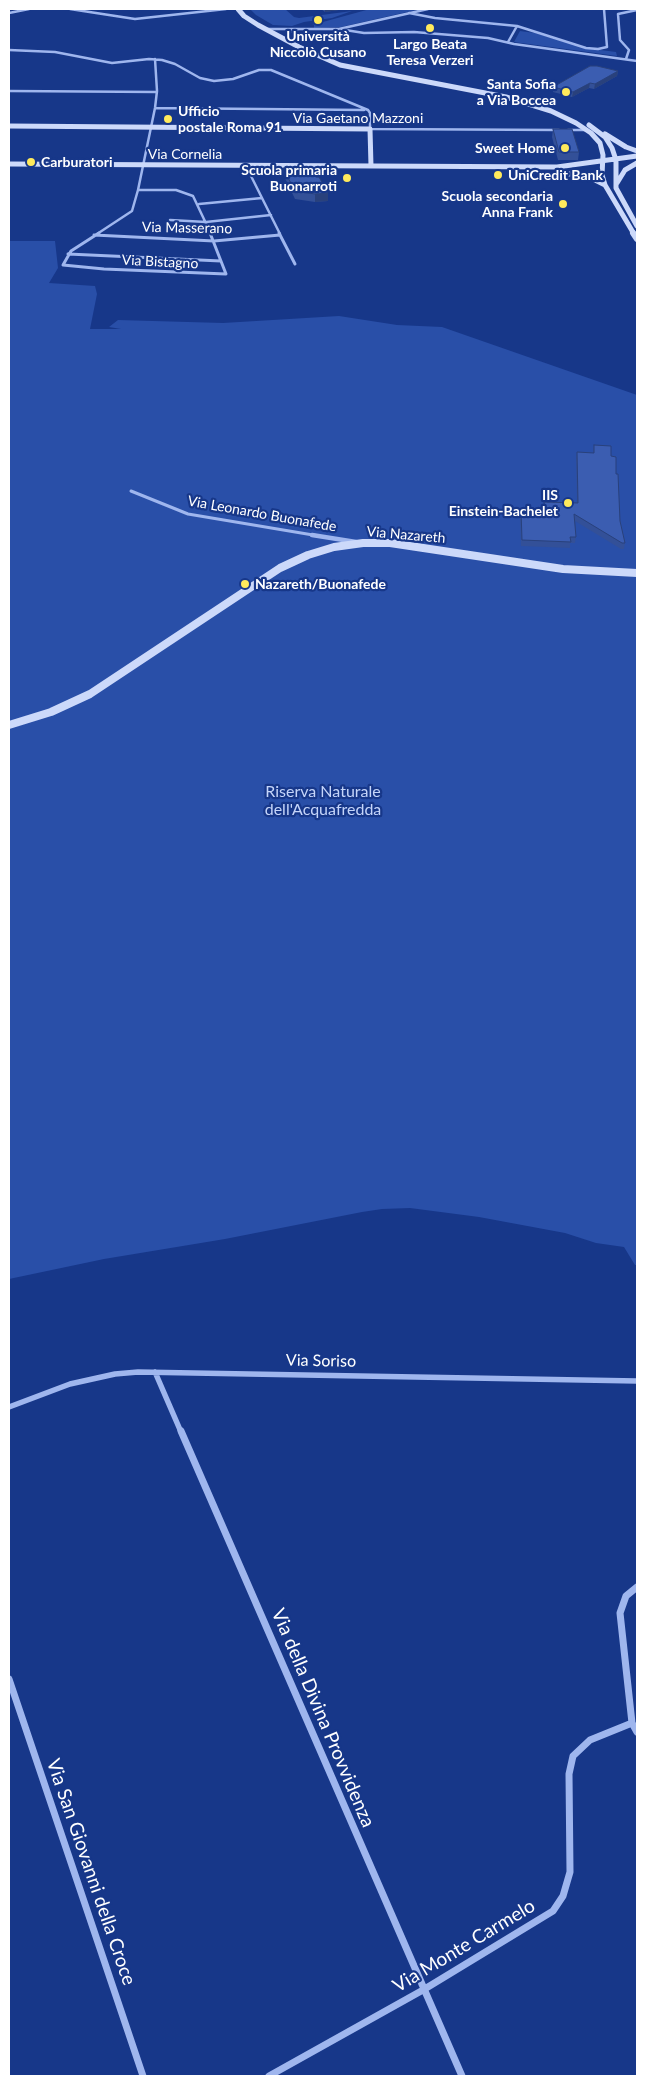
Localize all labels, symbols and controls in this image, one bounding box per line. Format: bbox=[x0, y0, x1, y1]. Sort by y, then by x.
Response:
marker: Università Niccolò Cusano bbox=[312, 14, 324, 26]
marker: Largo Beata Teresa Verzeri bbox=[424, 22, 436, 34]
place label: Università Niccolò Cusano bbox=[270, 28, 366, 60]
place label: Largo Beata Teresa Verzeri bbox=[386, 36, 474, 68]
place label: Santa Sofia a Via Boccea bbox=[477, 76, 556, 108]
marker: Santa Sofia a Via Boccea bbox=[560, 86, 572, 98]
place label: Ufficio postale Roma 91 bbox=[178, 103, 282, 136]
street label: Via Gaetano Mazzoni bbox=[293, 110, 423, 126]
marker: Ufficio postale Roma 91 bbox=[162, 113, 174, 125]
place label: Sweet Home bbox=[475, 140, 555, 156]
marker: Sweet Home bbox=[559, 142, 571, 154]
street label: Via Cornelia bbox=[148, 146, 222, 162]
place label: Carburatori bbox=[41, 154, 113, 170]
marker: Carburatori bbox=[25, 156, 37, 168]
place label: Scuola primaria Buonarroti bbox=[241, 162, 337, 194]
place label: UniCredit Bank bbox=[508, 167, 603, 183]
marker: UniCredit Bank bbox=[492, 169, 504, 181]
marker: Scuola primaria Buonarroti bbox=[341, 172, 353, 184]
place label: Scuola secondaria Anna Frank bbox=[442, 188, 553, 220]
marker: Scuola secondaria Anna Frank bbox=[557, 198, 569, 210]
street label: Via Masserano bbox=[142, 219, 232, 237]
street label: Via Bistagno bbox=[121, 252, 199, 272]
place label: IIS Einstein-Bachelet bbox=[449, 487, 558, 520]
street label: Via Leonardo Buonafede bbox=[186, 493, 338, 535]
marker: IIS Einstein-Bachelet bbox=[562, 497, 574, 509]
street label: Via Nazareth bbox=[366, 523, 446, 547]
place label: Nazareth/Buonafede bbox=[255, 576, 386, 592]
marker: Nazareth/Buonafede bbox=[239, 578, 251, 590]
park label: Riserva Naturale dell'Acquafredda bbox=[265, 782, 381, 820]
street label: Via Soriso bbox=[286, 1351, 356, 1371]
street label: Via della Divina Provvidenza bbox=[266, 1605, 380, 1831]
street label: Via San Giovanni della Croce bbox=[41, 1756, 141, 1988]
street label: Via Monte Carmelo bbox=[389, 1895, 539, 1997]

